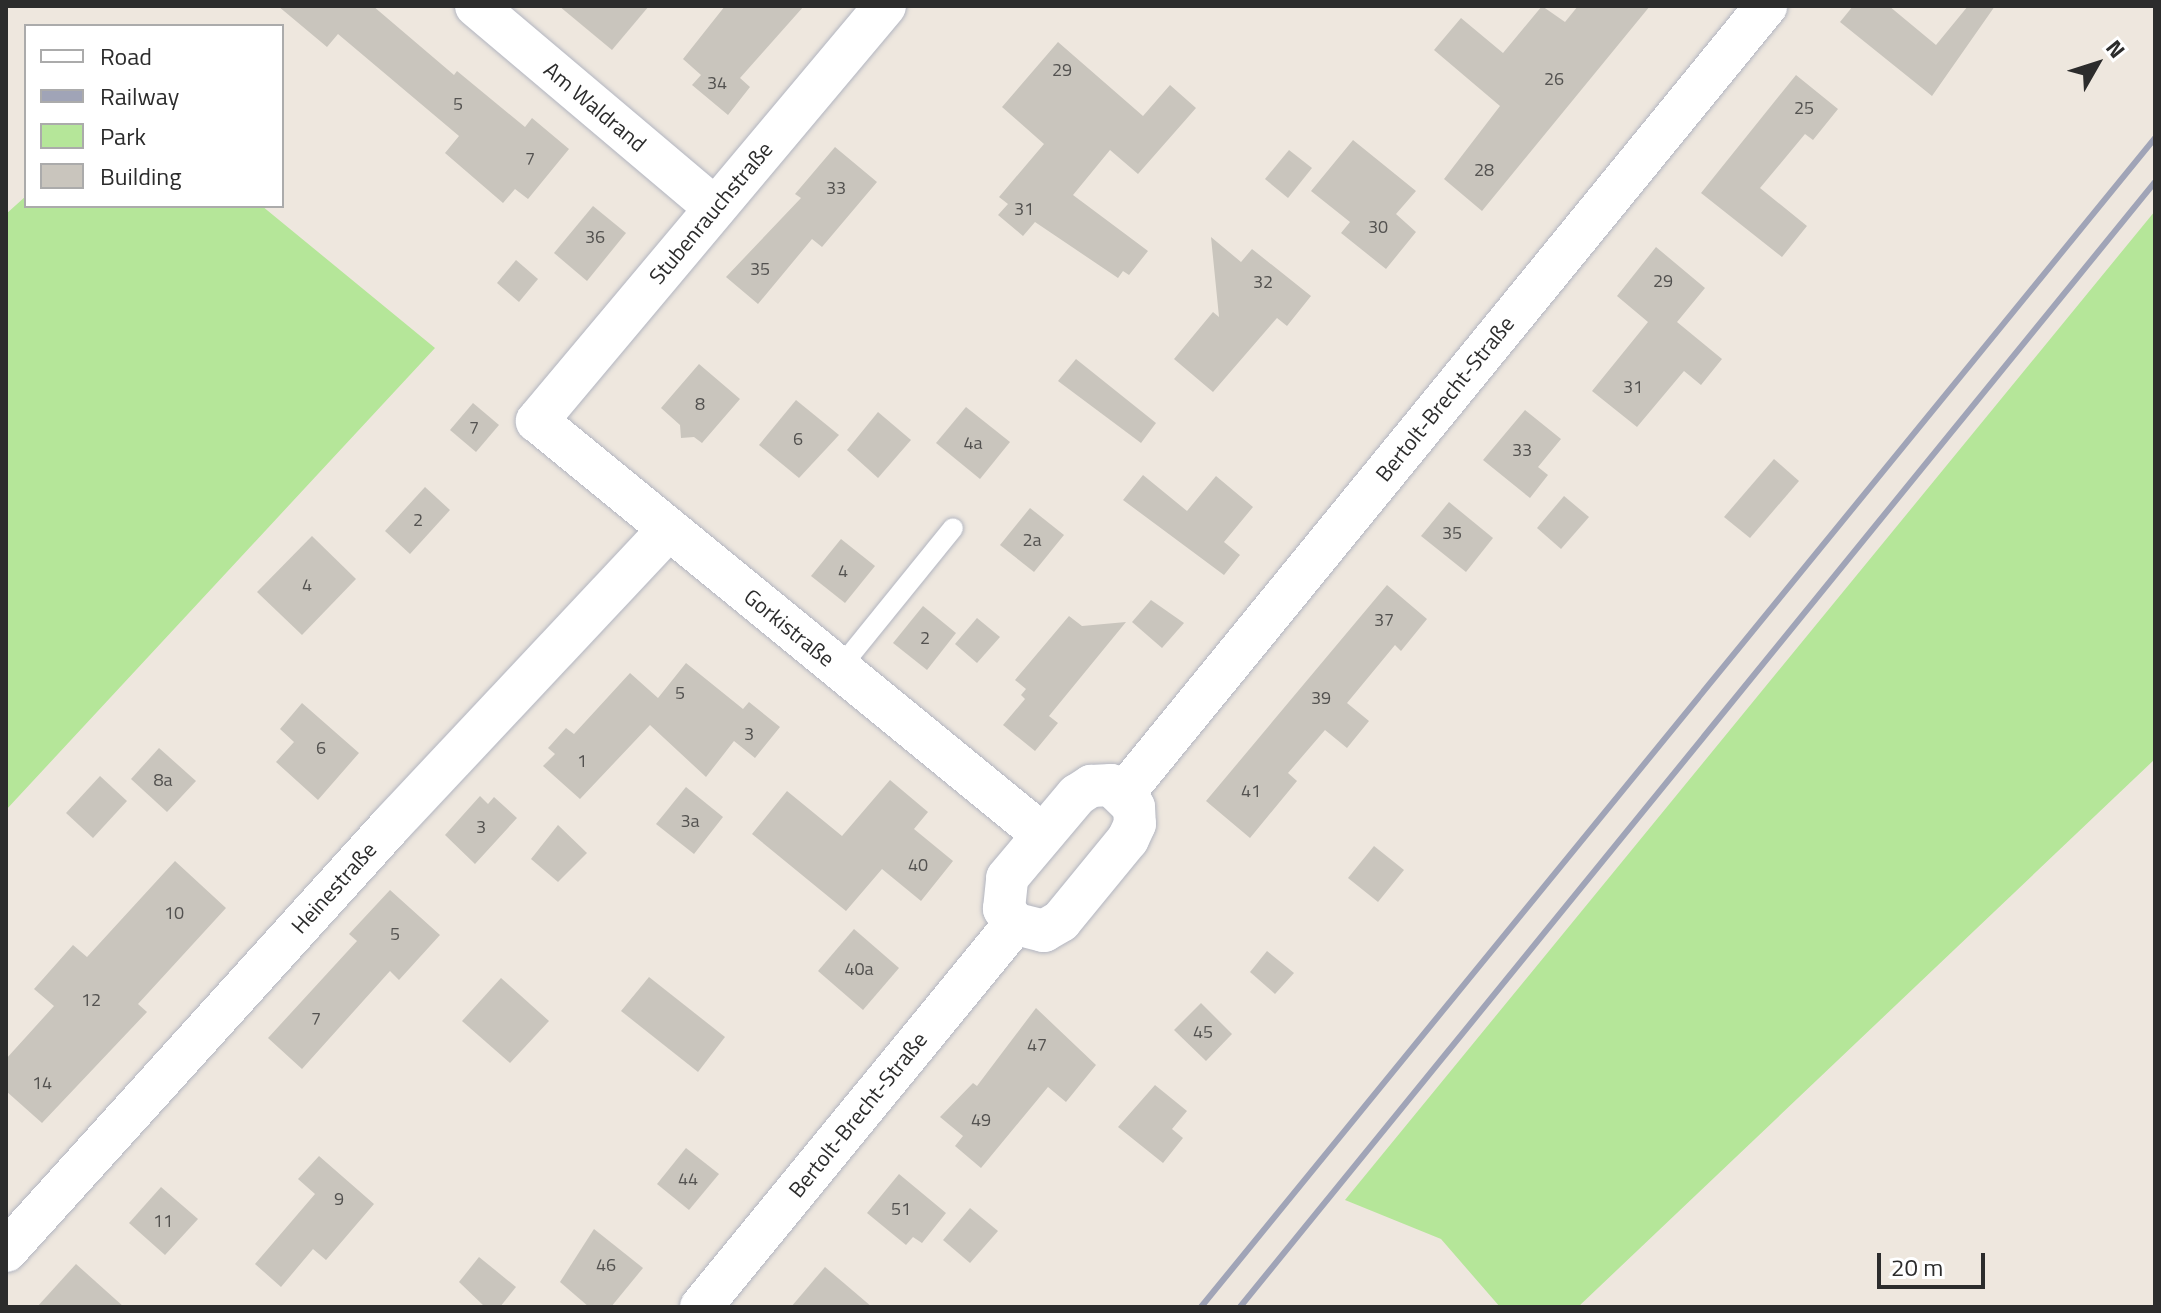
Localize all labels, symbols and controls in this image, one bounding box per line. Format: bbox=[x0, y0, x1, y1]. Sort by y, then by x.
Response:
legend bbox=[24, 24, 284, 208]
north arrow bbox=[2057, 24, 2137, 104]
text: N bbox=[2098, 32, 2134, 66]
text: Road bbox=[100, 38, 152, 74]
street label: Am Waldrand bbox=[539, 57, 651, 157]
house number: 29 bbox=[1052, 59, 1072, 81]
house number: 26 bbox=[1544, 68, 1564, 90]
house number: 34 bbox=[707, 72, 727, 94]
text: Railway bbox=[100, 78, 179, 114]
house number: 5 bbox=[453, 93, 463, 115]
house number: 25 bbox=[1794, 97, 1814, 119]
text: Park bbox=[100, 118, 146, 154]
street label: Stubenrauchstraße bbox=[644, 136, 778, 290]
house number: 7 bbox=[525, 148, 535, 170]
text: Building bbox=[100, 158, 182, 194]
house number: 28 bbox=[1474, 159, 1494, 181]
house number: 33 bbox=[826, 177, 846, 199]
house number: 31 bbox=[1014, 198, 1034, 220]
house number: 30 bbox=[1368, 216, 1388, 238]
house number: 36 bbox=[585, 226, 605, 248]
house number: 35 bbox=[750, 258, 770, 280]
house number: 29 bbox=[1653, 270, 1673, 292]
house number: 32 bbox=[1253, 271, 1273, 293]
street label: Bertolt-Brecht-Straße bbox=[1370, 311, 1520, 487]
house number: 31 bbox=[1623, 376, 1643, 398]
house number: 8 bbox=[695, 393, 705, 415]
house number: 7 bbox=[469, 417, 479, 439]
house number: 6 bbox=[793, 428, 803, 450]
house number: 4a bbox=[963, 432, 983, 454]
house number: 33 bbox=[1512, 439, 1532, 461]
house number: 2 bbox=[413, 509, 423, 531]
house number: 35 bbox=[1442, 522, 1462, 544]
house number: 2a bbox=[1022, 529, 1042, 551]
house number: 4 bbox=[838, 560, 848, 582]
house number: 4 bbox=[302, 574, 312, 596]
street label: Gorkistraße bbox=[739, 584, 839, 672]
house number: 37 bbox=[1374, 609, 1394, 631]
house number: 2 bbox=[920, 627, 930, 649]
house number: 5 bbox=[675, 682, 685, 704]
house number: 39 bbox=[1311, 687, 1331, 709]
house number: 3 bbox=[744, 723, 754, 745]
house number: 6 bbox=[316, 737, 326, 759]
house number: 1 bbox=[577, 750, 587, 772]
house number: 8a bbox=[153, 769, 173, 791]
house number: 41 bbox=[1241, 780, 1261, 802]
house number: 3a bbox=[680, 810, 700, 832]
house number: 3 bbox=[476, 816, 486, 838]
street label: Heinestraße bbox=[286, 837, 382, 939]
house number: 40 bbox=[908, 854, 928, 876]
house number: 10 bbox=[164, 902, 184, 924]
house number: 5 bbox=[390, 923, 400, 945]
house number: 40a bbox=[844, 958, 874, 980]
house number: 12 bbox=[81, 989, 101, 1011]
house number: 7 bbox=[311, 1008, 321, 1030]
house number: 45 bbox=[1193, 1021, 1213, 1043]
street label: Bertolt-Brecht-Straße bbox=[783, 1027, 933, 1203]
house number: 47 bbox=[1027, 1034, 1047, 1056]
house number: 14 bbox=[32, 1072, 52, 1094]
house number: 49 bbox=[971, 1109, 991, 1131]
house number: 44 bbox=[678, 1168, 698, 1190]
house number: 9 bbox=[334, 1188, 344, 1210]
house number: 51 bbox=[891, 1198, 911, 1220]
house number: 11 bbox=[153, 1210, 173, 1232]
scale bar bbox=[1881, 1237, 1989, 1287]
text: 20 m bbox=[1891, 1249, 1943, 1285]
house number: 46 bbox=[596, 1254, 616, 1276]

